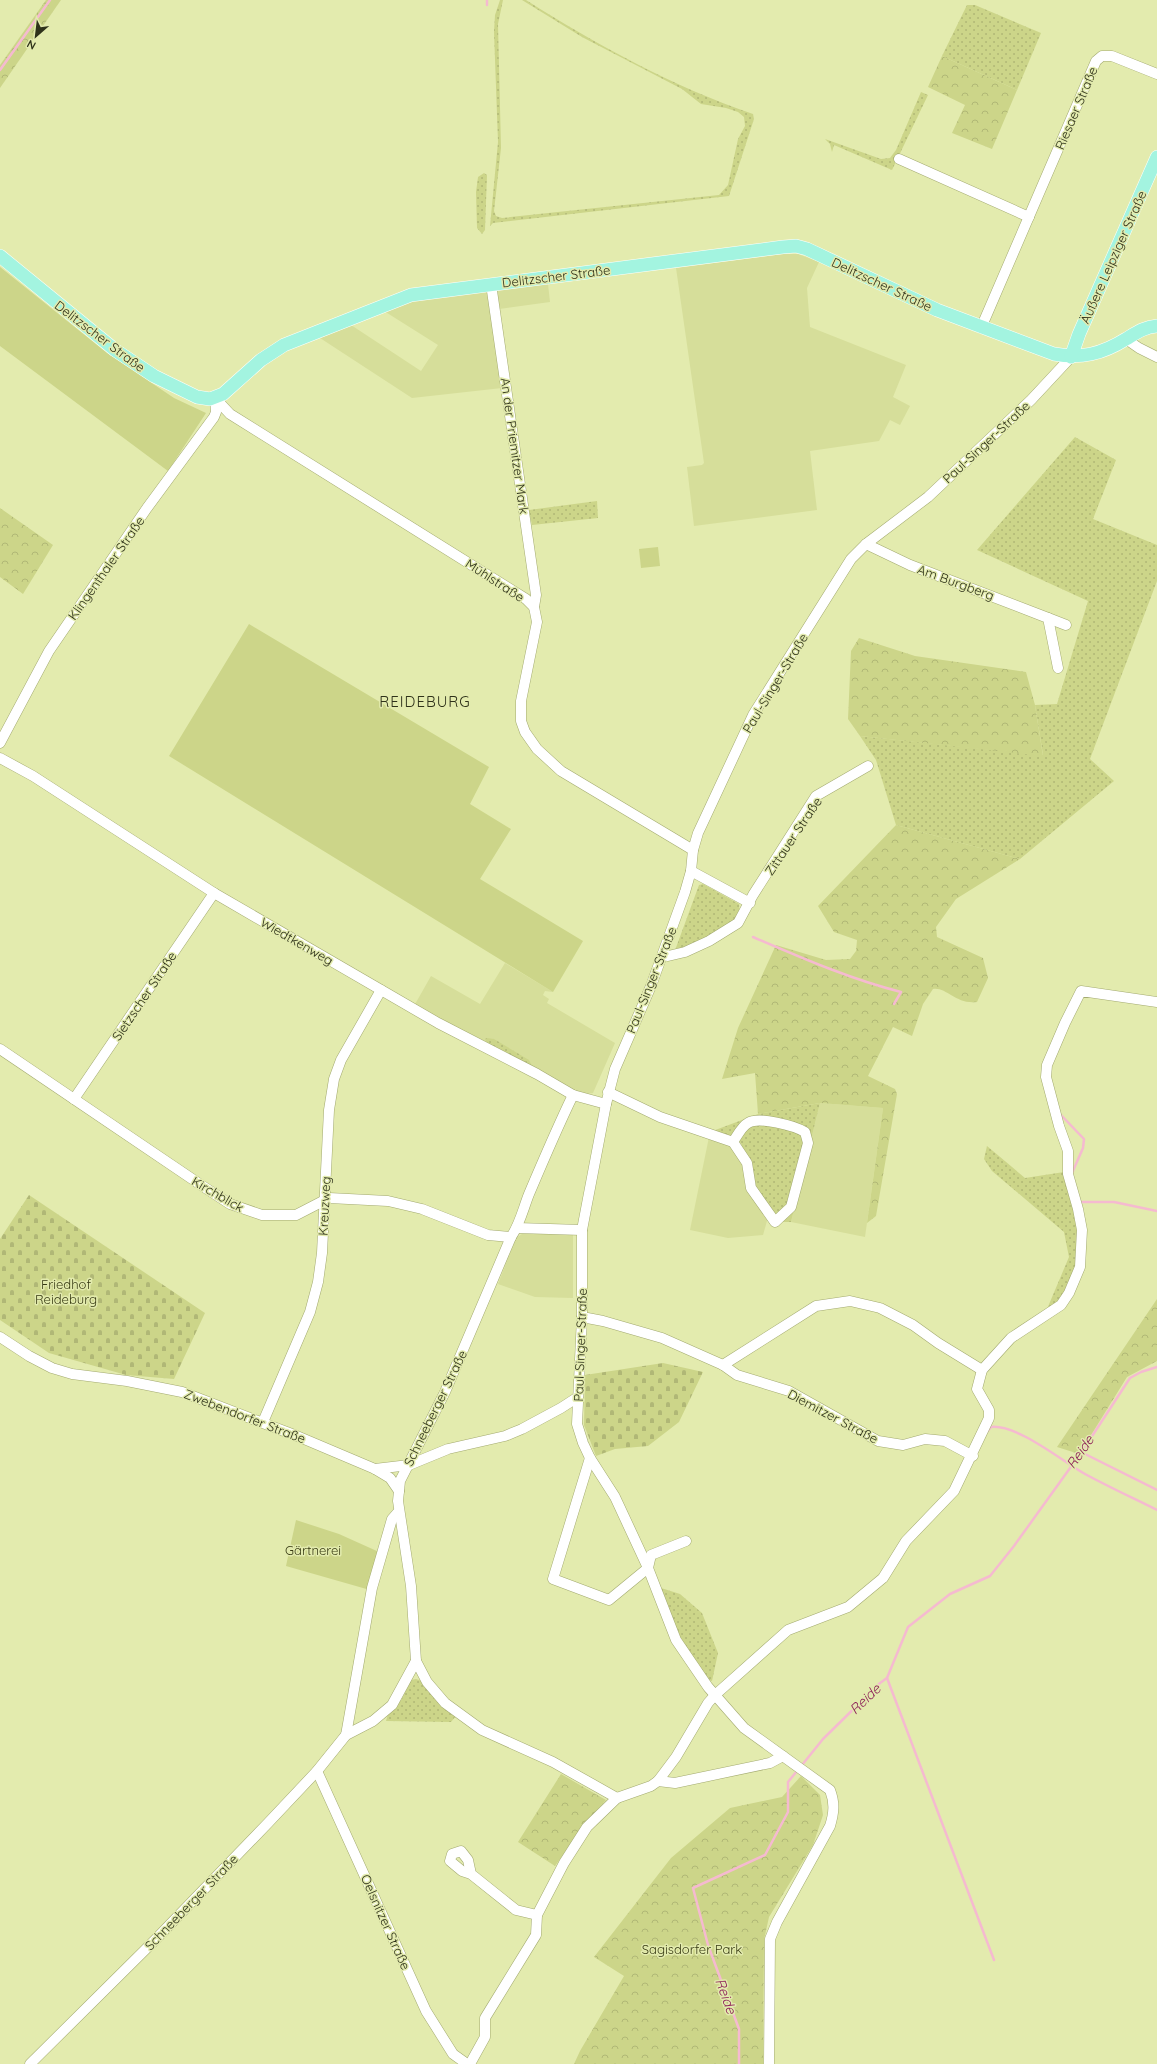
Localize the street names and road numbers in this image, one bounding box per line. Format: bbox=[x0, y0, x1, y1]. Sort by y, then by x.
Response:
street label: Riesaer Straße bbox=[1051, 64, 1101, 152]
street label: Äußere Leipziger Straße bbox=[1076, 188, 1150, 326]
street label: Delitzscher Straße bbox=[829, 254, 935, 314]
street label: Delitzscher Straße bbox=[501, 261, 611, 291]
street label: Delitzscher Straße bbox=[52, 297, 148, 375]
street label: An der Priemitzer Mark bbox=[497, 377, 533, 515]
street label: Paul-Singer-Straße bbox=[939, 397, 1033, 487]
street label: Klingenthaler Straße bbox=[64, 513, 148, 623]
street label: Mühlstraße bbox=[463, 555, 527, 605]
street label: Am Burgberg bbox=[915, 561, 997, 603]
street label: Paul-Singer-Straße bbox=[739, 630, 811, 736]
street label: Zittauer Straße bbox=[761, 794, 825, 878]
street label: Wiedtkenweg bbox=[258, 914, 336, 968]
street label: Paul-Singer-Straße bbox=[622, 924, 680, 1036]
street label: Sietzscher Straße bbox=[108, 948, 180, 1044]
street label: Kirchblick bbox=[189, 1173, 247, 1215]
street label: Kreuzweg bbox=[314, 1176, 334, 1236]
street label: Paul-Singer-Straße bbox=[570, 1288, 590, 1402]
street label: Schneeberger Straße bbox=[400, 1347, 470, 1469]
street label: Zwebendorfer Straße bbox=[182, 1385, 308, 1447]
street label: Diemitzer Straße bbox=[785, 1385, 881, 1447]
street label: Schneeberger Straße bbox=[141, 1851, 241, 1953]
street label: Oelsnitzer Straße bbox=[358, 1872, 414, 1972]

